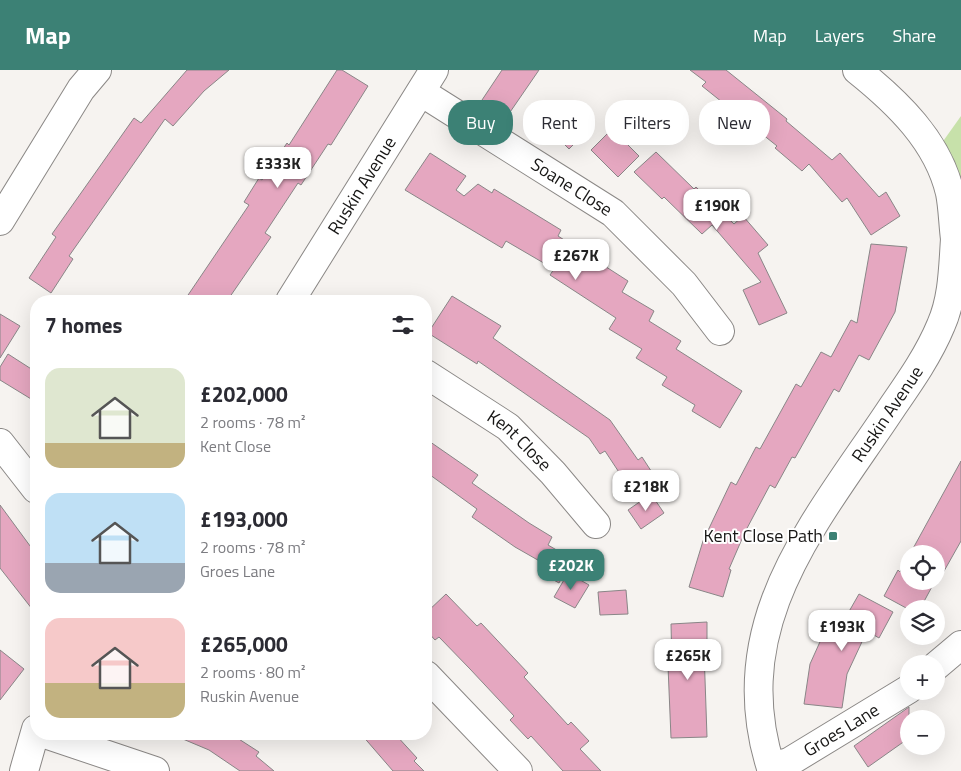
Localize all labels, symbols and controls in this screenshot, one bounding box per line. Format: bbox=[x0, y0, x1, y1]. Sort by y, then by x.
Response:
text: Map bbox=[25, 17, 71, 53]
text: Map bbox=[753, 22, 787, 49]
text: Layers bbox=[815, 22, 864, 49]
text: Share bbox=[892, 22, 936, 49]
chip: Buy bbox=[448, 100, 513, 145]
chip: Rent bbox=[523, 100, 595, 145]
chip: Filters bbox=[605, 100, 689, 145]
chip: New bbox=[699, 100, 770, 145]
street label: Ruskin Avenue bbox=[321, 131, 402, 240]
pin: £333K bbox=[243, 146, 313, 189]
text: £333K bbox=[255, 151, 301, 175]
street label: Soane Close bbox=[526, 151, 618, 222]
pin: £190K bbox=[682, 189, 752, 231]
text: £190K bbox=[694, 193, 740, 217]
pin: £267K bbox=[541, 238, 611, 281]
text: £267K bbox=[553, 243, 599, 267]
text: 7 homes bbox=[45, 309, 122, 341]
icon: filters bbox=[389, 311, 417, 339]
street label: Ruskin Avenue bbox=[844, 360, 930, 468]
text: £202,000 bbox=[200, 378, 288, 410]
icon: home bbox=[85, 388, 145, 448]
street label: Kent Close bbox=[482, 403, 558, 477]
text: 2 rooms · 78 m² bbox=[200, 410, 305, 434]
text: Kent Close bbox=[200, 434, 271, 458]
pin: £218K bbox=[611, 470, 681, 512]
text: £218K bbox=[623, 474, 669, 498]
text: £193,000 bbox=[200, 503, 288, 535]
icon: home bbox=[85, 513, 145, 573]
place label: Kent Close Path bbox=[704, 522, 823, 549]
marker: Kent Close Path bbox=[827, 530, 839, 542]
text: 2 rooms · 78 m² bbox=[200, 535, 305, 559]
map controls bbox=[900, 545, 945, 755]
button: locate bbox=[900, 545, 945, 590]
pin: £202K bbox=[536, 548, 606, 591]
text: £202K bbox=[548, 553, 594, 577]
text: Groes Lane bbox=[200, 559, 275, 583]
button: layers bbox=[900, 600, 945, 645]
pin: £193K bbox=[807, 610, 877, 652]
text: £193K bbox=[819, 614, 865, 638]
text: £265,000 bbox=[200, 628, 288, 660]
icon: home bbox=[85, 638, 145, 698]
pin: £265K bbox=[653, 638, 723, 681]
text: £265K bbox=[665, 643, 711, 667]
button: + bbox=[900, 655, 945, 700]
text: 2 rooms · 80 m² bbox=[200, 660, 305, 684]
text: Ruskin Avenue bbox=[200, 684, 299, 708]
street label: Groes Lane bbox=[798, 696, 884, 763]
button: − bbox=[900, 710, 945, 755]

